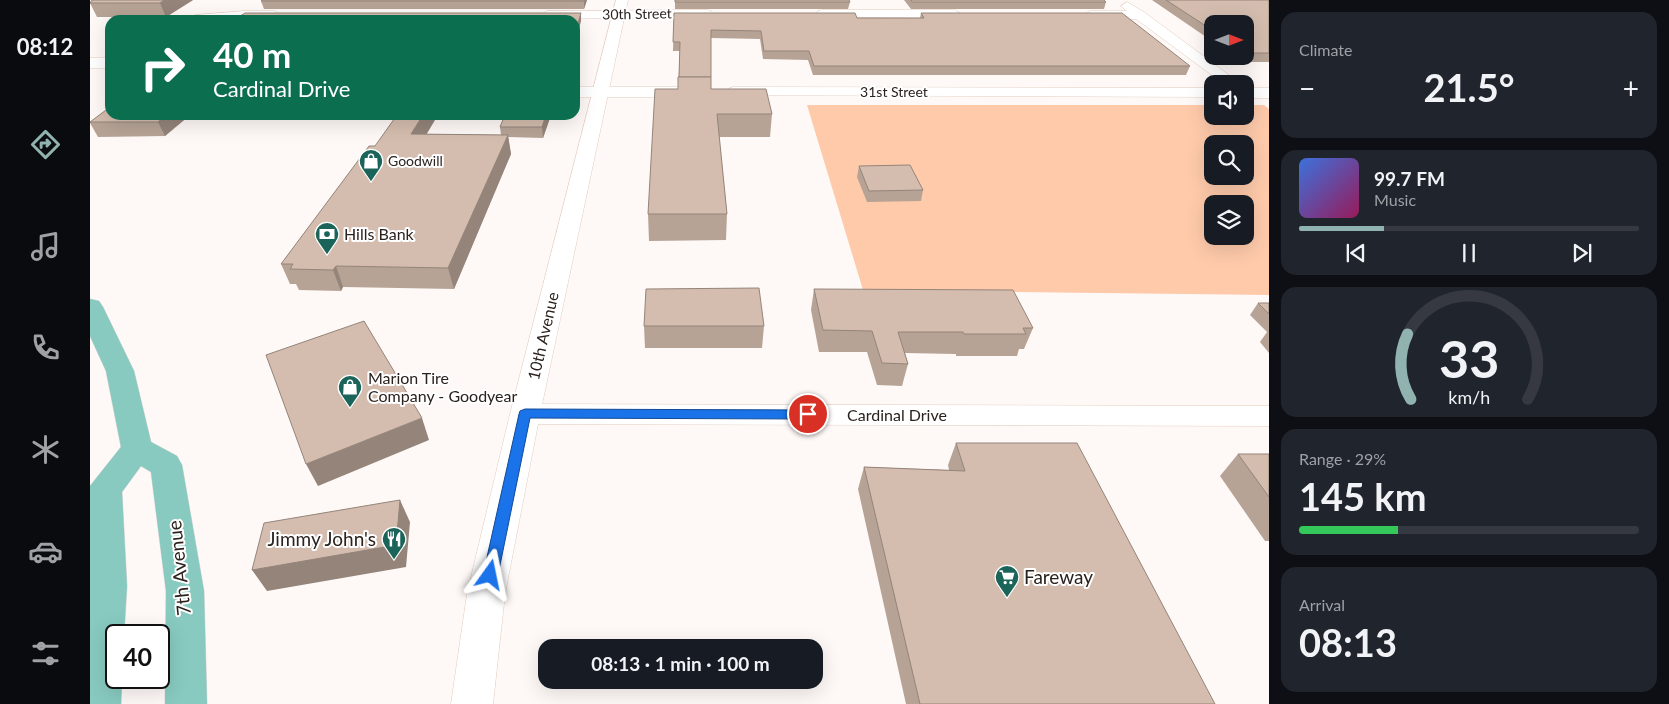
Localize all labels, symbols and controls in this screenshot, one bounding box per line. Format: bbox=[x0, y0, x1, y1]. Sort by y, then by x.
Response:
street label: 30th Street bbox=[602, 4, 672, 23]
north arrow bbox=[1204, 15, 1254, 65]
map controls bbox=[1204, 15, 1254, 245]
text: 08:12 bbox=[17, 33, 73, 60]
text: 40 m bbox=[213, 33, 291, 75]
icon: right bbox=[130, 35, 195, 100]
text: Climate bbox=[1299, 40, 1352, 59]
text: 21.5° bbox=[1424, 64, 1514, 110]
text: − bbox=[1299, 71, 1315, 105]
text: + bbox=[1623, 71, 1639, 105]
text: Cardinal Drive bbox=[213, 75, 350, 102]
button: sound bbox=[1204, 75, 1254, 125]
street label: 31st Street bbox=[860, 83, 928, 100]
icon: directions bbox=[28, 127, 63, 162]
button: search bbox=[1204, 135, 1254, 185]
shop icon: Goodwill bbox=[358, 148, 384, 182]
place label: Goodwill bbox=[388, 152, 443, 169]
text: 99.7 FM bbox=[1374, 167, 1445, 190]
text: Music bbox=[1374, 190, 1416, 209]
button: layers bbox=[1204, 195, 1254, 245]
bank icon: Hills Bank bbox=[314, 221, 340, 255]
place label: Hills Bank bbox=[344, 224, 415, 243]
icon: music bbox=[28, 229, 63, 264]
icon: previous bbox=[1342, 239, 1370, 267]
icon: pause bbox=[1455, 239, 1483, 267]
icon: next bbox=[1568, 239, 1596, 267]
street label: 10th Avenue bbox=[523, 290, 562, 382]
text: 33 bbox=[1439, 327, 1499, 389]
icon: phone bbox=[28, 330, 63, 365]
place label: Marion Tire Company - Goodyear bbox=[368, 368, 518, 405]
shop icon: Marion Tire Company - Goodyear bbox=[337, 374, 363, 408]
text: km/h bbox=[1448, 386, 1490, 408]
pin bbox=[787, 393, 829, 435]
icon: arrive bbox=[794, 400, 822, 428]
street label: Cardinal Drive bbox=[847, 405, 947, 424]
icon: climate bbox=[28, 432, 63, 467]
text: Range · 29% bbox=[1299, 449, 1386, 468]
text: 145 km bbox=[1299, 473, 1427, 519]
street label: 7th Avenue bbox=[162, 519, 195, 617]
restaurant icon: Jimmy John's bbox=[381, 526, 407, 560]
place label: Jimmy John's bbox=[268, 527, 376, 550]
icon: car bbox=[28, 534, 63, 569]
position arrow bbox=[463, 548, 515, 600]
supermarket icon: Fareway bbox=[994, 564, 1020, 598]
place label: Fareway bbox=[1024, 565, 1093, 588]
text: Arrival bbox=[1299, 595, 1345, 614]
text: 08:13 bbox=[1299, 619, 1397, 665]
speed limit sign: 40 bbox=[105, 624, 170, 689]
icon: filters bbox=[28, 636, 63, 671]
text: 08:13 · 1 min · 100 m bbox=[591, 652, 770, 675]

